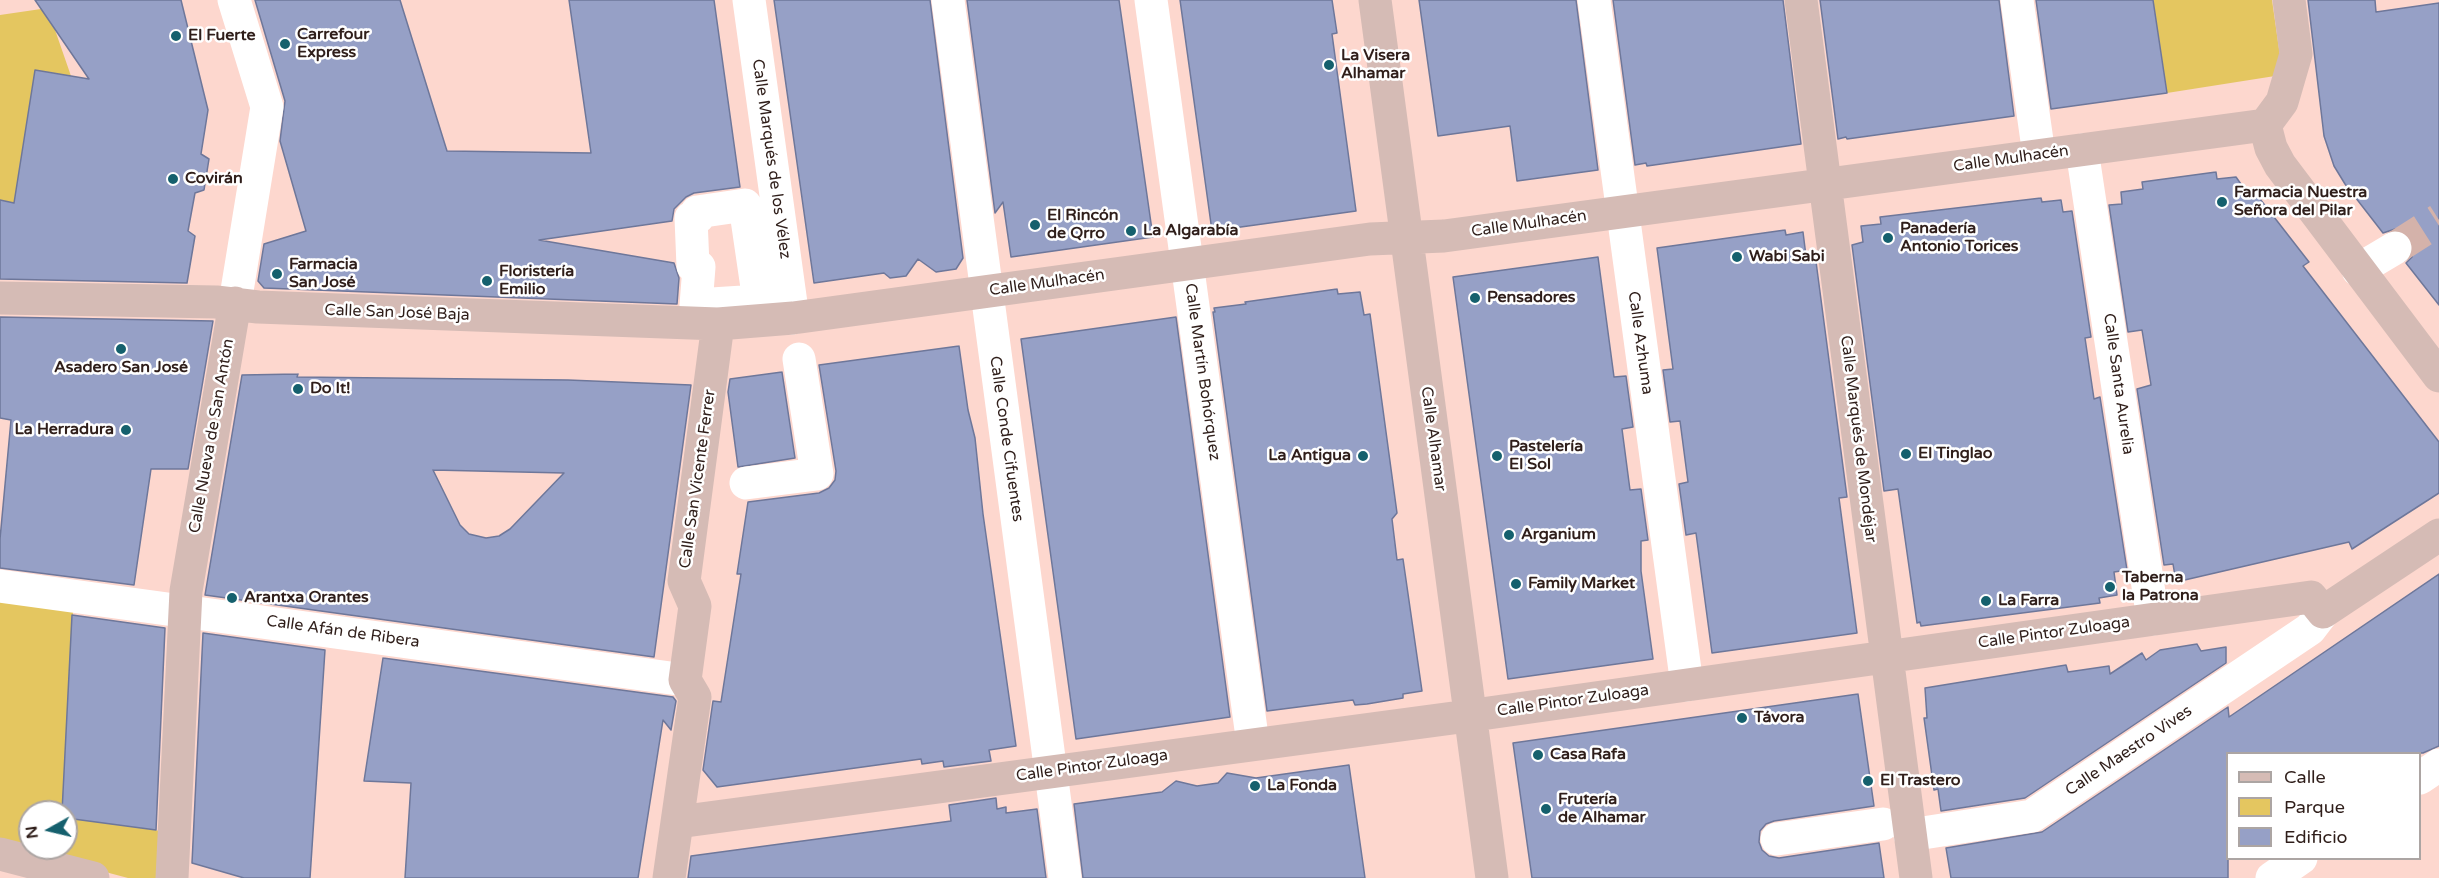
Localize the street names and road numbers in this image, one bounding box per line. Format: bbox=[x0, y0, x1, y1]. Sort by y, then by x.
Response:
street label: Calle Marqués de los Vélez bbox=[747, 58, 795, 260]
street label: Calle Mulhacén bbox=[1952, 141, 2070, 177]
street label: Calle Mulhacén bbox=[1470, 206, 1588, 242]
street label: Calle Mulhacén bbox=[988, 265, 1106, 301]
street label: Calle Martín Bohórquez bbox=[1180, 282, 1224, 462]
street label: Calle Azhuma bbox=[1623, 290, 1657, 396]
street label: Calle San José Baja bbox=[324, 301, 470, 325]
street label: Calle Santa Aurelia bbox=[2099, 312, 2137, 456]
street label: Calle Marqués de Mondéjar bbox=[1836, 334, 1880, 544]
street label: Calle Nueva de San Antón bbox=[185, 337, 239, 535]
street label: Calle Conde Cifuentes bbox=[985, 355, 1027, 523]
street label: Calle Alhamar bbox=[1416, 385, 1450, 493]
street label: Calle San Vicente Ferrer bbox=[676, 388, 720, 570]
street label: Calle Afán de Ribera bbox=[265, 612, 421, 652]
street label: Calle Pintor Zuloaga bbox=[1977, 613, 2131, 653]
street label: Calle Pintor Zuloaga bbox=[1496, 681, 1650, 721]
street label: Calle Maestro Vives bbox=[2062, 702, 2196, 800]
street label: Calle Pintor Zuloaga bbox=[1015, 746, 1169, 786]

